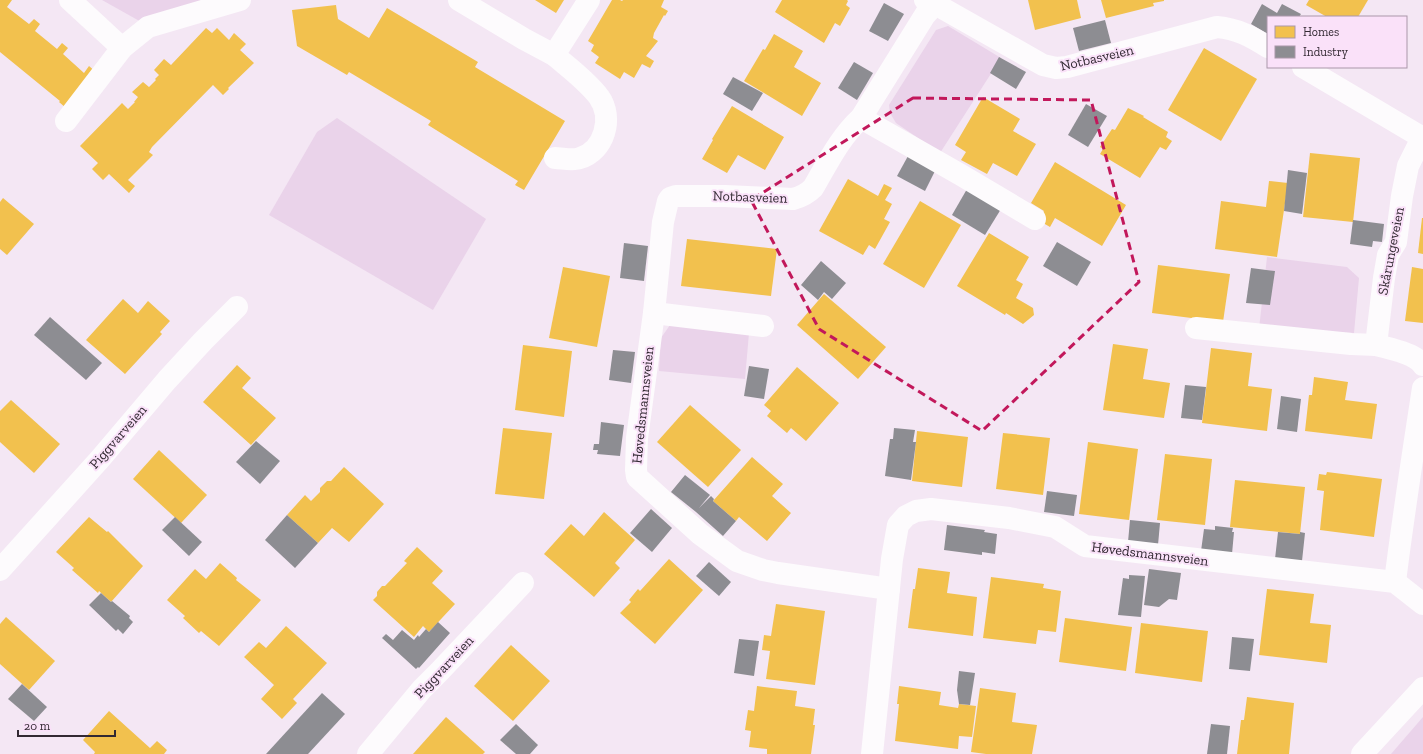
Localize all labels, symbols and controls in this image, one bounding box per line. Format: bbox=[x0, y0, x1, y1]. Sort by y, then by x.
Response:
legend bbox=[1267, 16, 1407, 68]
text: Homes bbox=[1303, 25, 1339, 39]
street label: Notbasveien bbox=[1059, 41, 1135, 75]
text: Industry bbox=[1303, 45, 1349, 59]
street label: Notbasveien bbox=[712, 187, 788, 207]
street label: Skårungeveien bbox=[1374, 206, 1408, 296]
street label: Høvedsmannsveien bbox=[628, 346, 658, 464]
street label: Piggvarveien bbox=[86, 402, 150, 472]
street label: Høvedsmannsveien bbox=[1091, 538, 1209, 570]
street label: Piggvarveien bbox=[411, 632, 477, 702]
scale bar bbox=[18, 712, 115, 738]
text: 20 m bbox=[24, 719, 51, 733]

